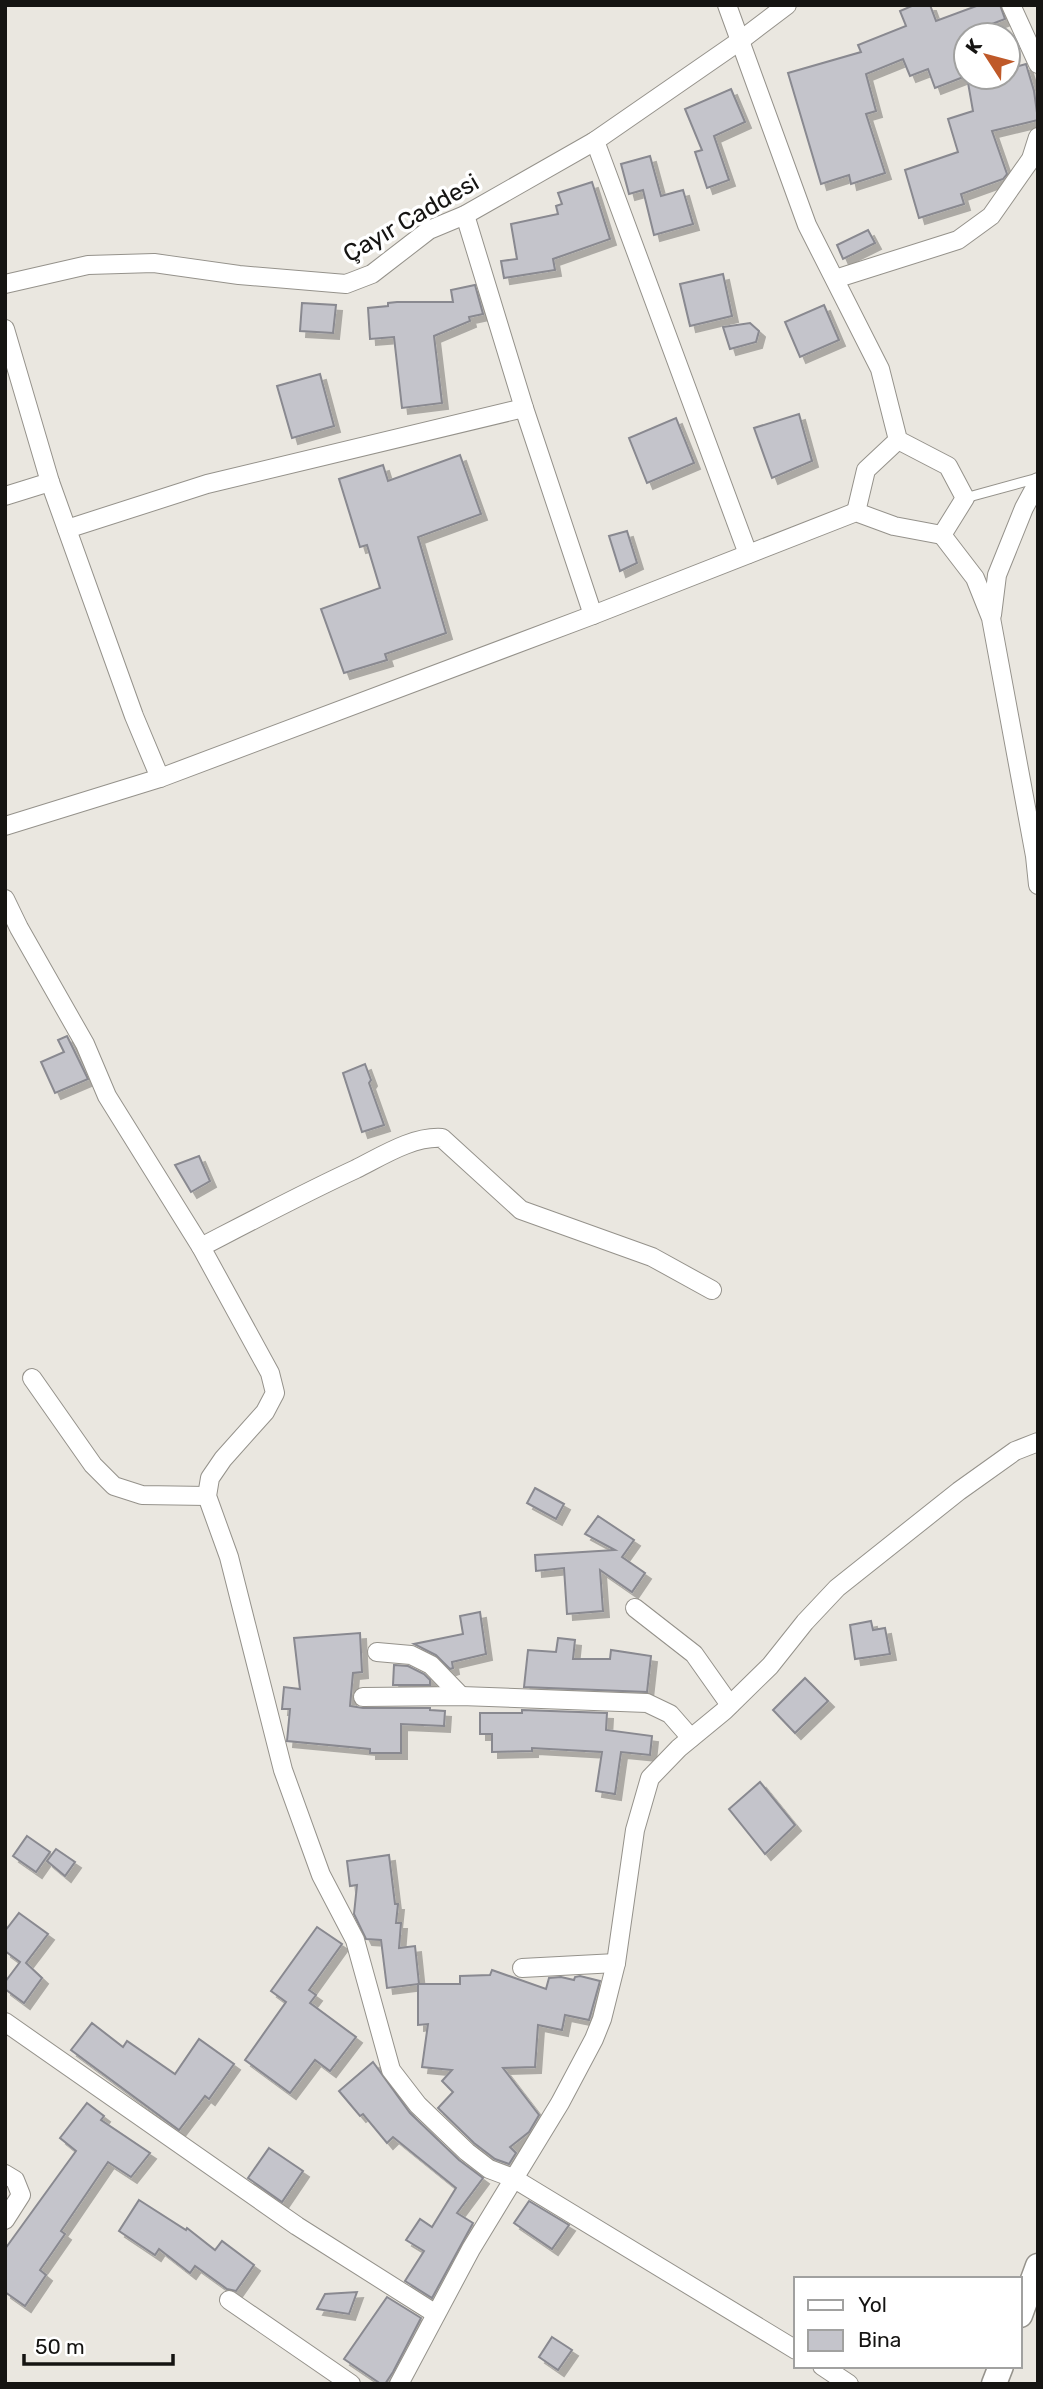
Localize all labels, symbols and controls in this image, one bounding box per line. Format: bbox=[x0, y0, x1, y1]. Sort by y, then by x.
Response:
north arrow bbox=[952, 21, 1022, 91]
text: K bbox=[961, 34, 987, 58]
street label: Çayır Caddesi bbox=[338, 168, 484, 268]
legend bbox=[794, 2277, 1022, 2368]
text: Yol bbox=[858, 2292, 887, 2317]
scale bar bbox=[24, 2322, 173, 2366]
text: Bina bbox=[858, 2327, 901, 2352]
text: 50 m bbox=[35, 2334, 85, 2359]

